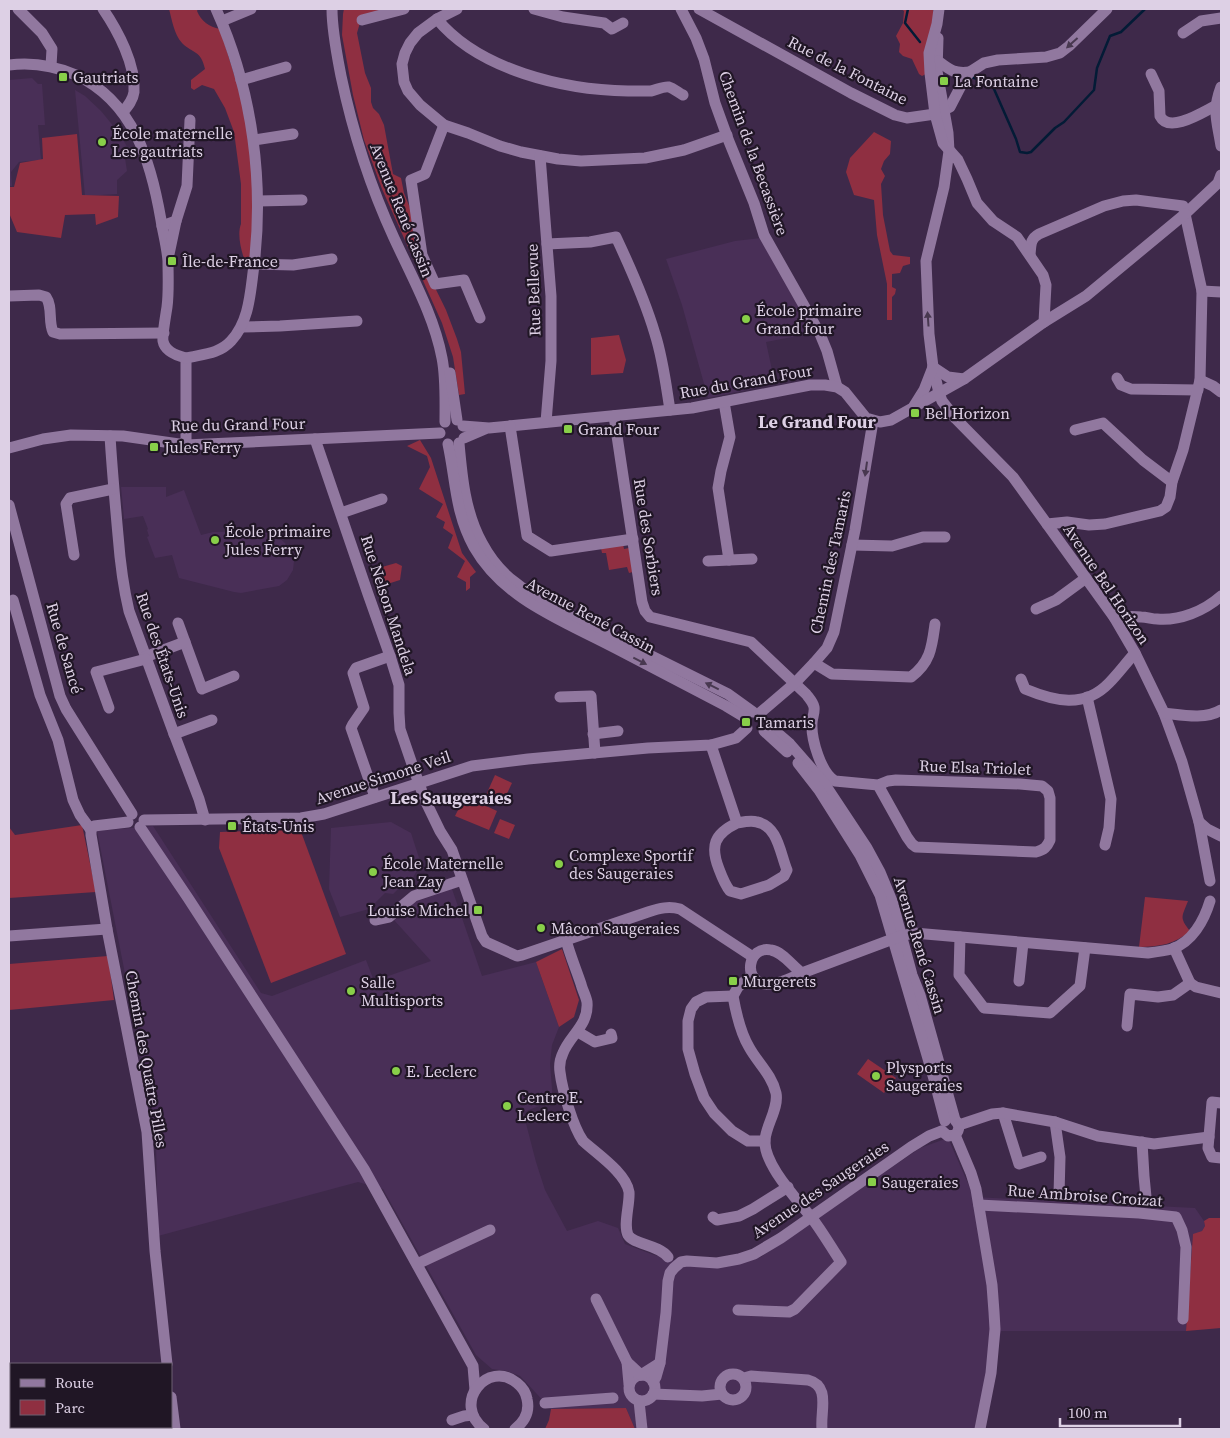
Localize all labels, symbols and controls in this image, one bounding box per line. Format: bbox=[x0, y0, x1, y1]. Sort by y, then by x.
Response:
street label: Rue de la Fontaine bbox=[784, 30, 912, 110]
one-way arrow bbox=[1066, 37, 1078, 49]
place label: Gautriats bbox=[73, 66, 138, 88]
street label: Chemin de la Becassière bbox=[714, 68, 794, 238]
place label: La Fontaine bbox=[954, 70, 1038, 92]
marker: Gautriats bbox=[57, 71, 69, 83]
marker: La Fontaine bbox=[938, 75, 950, 87]
place label: École maternelle Les gautriats bbox=[112, 122, 233, 162]
marker: École maternelle Les gautriats bbox=[96, 136, 108, 148]
street label: Avenue René Cassin bbox=[365, 140, 439, 281]
street label: Rue Bellevue bbox=[520, 243, 546, 337]
place label: Île-de-France bbox=[182, 250, 278, 272]
marker: Île-de-France bbox=[166, 255, 178, 267]
place label: École primaire Grand four bbox=[756, 299, 862, 339]
one-way arrow bbox=[924, 311, 932, 327]
marker: École primaire Grand four bbox=[740, 313, 752, 325]
street label: Rue du Grand Four bbox=[678, 358, 814, 404]
place label: Bel Horizon bbox=[925, 402, 1010, 424]
marker: Bel Horizon bbox=[909, 407, 921, 419]
district label: Le Grand Four bbox=[758, 409, 877, 434]
street label: Rue du Grand Four bbox=[170, 412, 306, 436]
place label: Grand Four bbox=[578, 418, 660, 440]
marker: Grand Four bbox=[562, 423, 574, 435]
place label: Jules Ferry bbox=[163, 436, 242, 458]
marker: Jules Ferry bbox=[148, 441, 160, 453]
one-way arrow bbox=[862, 462, 870, 478]
street label: Rue des Sorbiers bbox=[629, 477, 669, 597]
street label: Chemin des Tamaris bbox=[804, 488, 856, 636]
street label: Avenue Bel Horizon bbox=[1058, 519, 1156, 649]
place label: École primaire Jules Ferry bbox=[224, 520, 331, 560]
street label: Rue Nelson Mandela bbox=[356, 532, 422, 679]
marker: École primaire Jules Ferry bbox=[209, 534, 221, 546]
street label: Avenue René Cassin bbox=[523, 572, 659, 658]
street label: Rue des États-Unis bbox=[131, 589, 195, 721]
street label: Rue de Sancé bbox=[41, 600, 89, 696]
one-way arrow bbox=[633, 657, 647, 665]
one-way arrow bbox=[705, 682, 719, 690]
place label: Tamaris bbox=[756, 711, 814, 733]
marker: Tamaris bbox=[740, 716, 752, 728]
street label: Avenue Simone Veil bbox=[313, 745, 454, 809]
street label: Rue Elsa Triolet bbox=[919, 754, 1032, 780]
district label: Les Saugeraies bbox=[390, 785, 512, 810]
place label: États-Unis bbox=[242, 815, 315, 837]
marker: États-Unis bbox=[226, 820, 238, 832]
place label: Complexe Sportif des Saugeraies bbox=[569, 844, 694, 884]
place label: École Maternelle Jean Zay bbox=[382, 852, 504, 892]
marker: Complexe Sportif des Saugeraies bbox=[553, 858, 565, 870]
marker: École Maternelle Jean Zay bbox=[367, 866, 379, 878]
street label: Avenue René Cassin bbox=[889, 873, 951, 1017]
place label: Louise Michel bbox=[368, 899, 468, 921]
marker: Louise Michel bbox=[472, 904, 484, 916]
place label: Mâcon Saugeraies bbox=[551, 917, 680, 939]
marker: Mâcon Saugeraies bbox=[535, 922, 547, 934]
street label: Chemin des Quatre Pilles bbox=[121, 969, 173, 1150]
place label: Murgerets bbox=[743, 970, 816, 992]
place label: Salle Multisports bbox=[361, 971, 443, 1011]
marker: Murgerets bbox=[727, 975, 739, 987]
marker: Salle Multisports bbox=[345, 985, 357, 997]
place label: Plysports Saugeraies bbox=[886, 1056, 962, 1096]
place label: E. Leclerc bbox=[406, 1060, 477, 1082]
marker: E. Leclerc bbox=[390, 1065, 402, 1077]
marker: Plysports Saugeraies bbox=[870, 1070, 882, 1082]
place label: Centre E. Leclerc bbox=[517, 1086, 583, 1126]
marker: Centre E. Leclerc bbox=[501, 1100, 513, 1112]
street label: Avenue des Saugeraies bbox=[747, 1135, 893, 1243]
place label: Saugeraies bbox=[882, 1171, 958, 1193]
marker: Saugeraies bbox=[866, 1176, 878, 1188]
street label: Rue Ambroise Croizat bbox=[1007, 1179, 1164, 1211]
legend bbox=[10, 1363, 172, 1428]
text: Route bbox=[55, 1372, 94, 1393]
scale bar bbox=[1060, 1396, 1180, 1428]
text: Parc bbox=[55, 1397, 85, 1418]
text: 100 m bbox=[1068, 1402, 1108, 1423]

